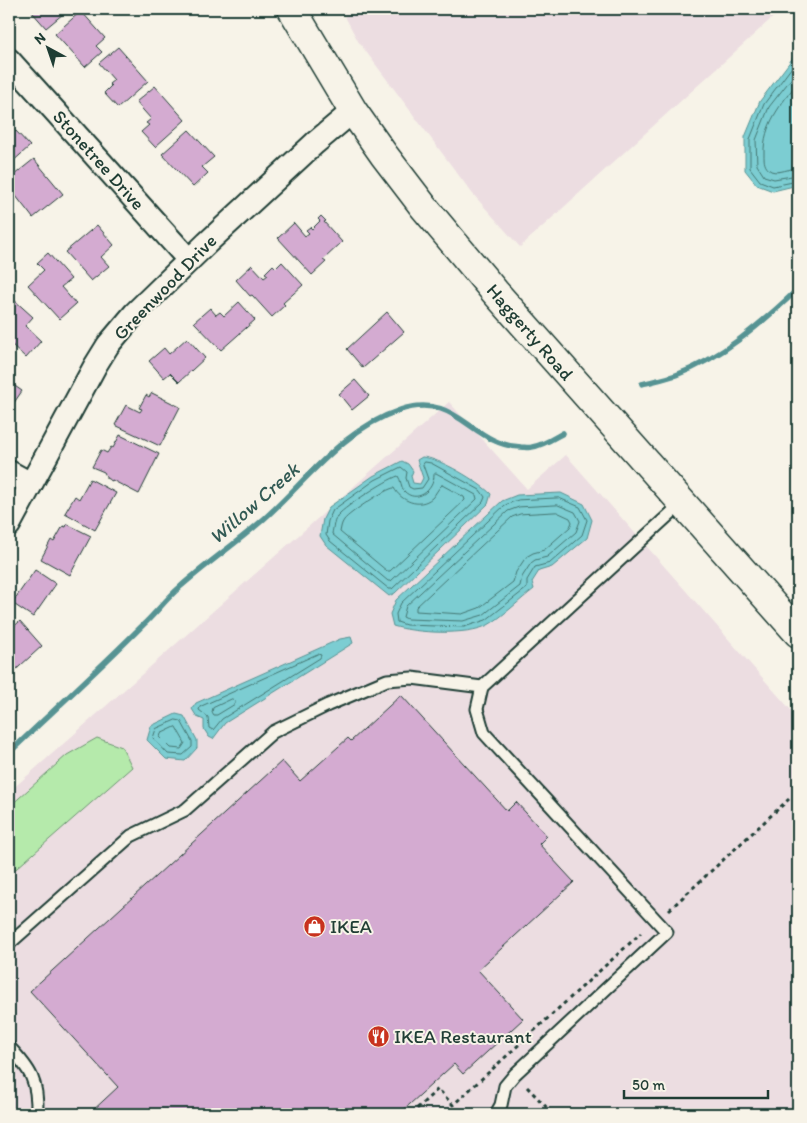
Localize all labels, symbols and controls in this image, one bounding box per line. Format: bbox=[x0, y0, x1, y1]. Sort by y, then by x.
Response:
north arrow bbox=[22, 22, 72, 72]
text: N bbox=[31, 29, 49, 48]
street label: Stonetree Drive bbox=[48, 105, 150, 215]
street label: Greenwood Drive bbox=[109, 229, 221, 345]
street label: Haggerty Road bbox=[482, 279, 579, 386]
water label: Willow Creek bbox=[204, 456, 305, 549]
shop icon: IKEA bbox=[302, 914, 326, 938]
place label: IKEA bbox=[330, 915, 372, 938]
restaurant icon: IKEA Restaurant bbox=[366, 1024, 390, 1048]
place label: IKEA Restaurant bbox=[394, 1025, 532, 1048]
scale bar bbox=[624, 1068, 768, 1100]
text: 50 m bbox=[632, 1076, 665, 1094]

